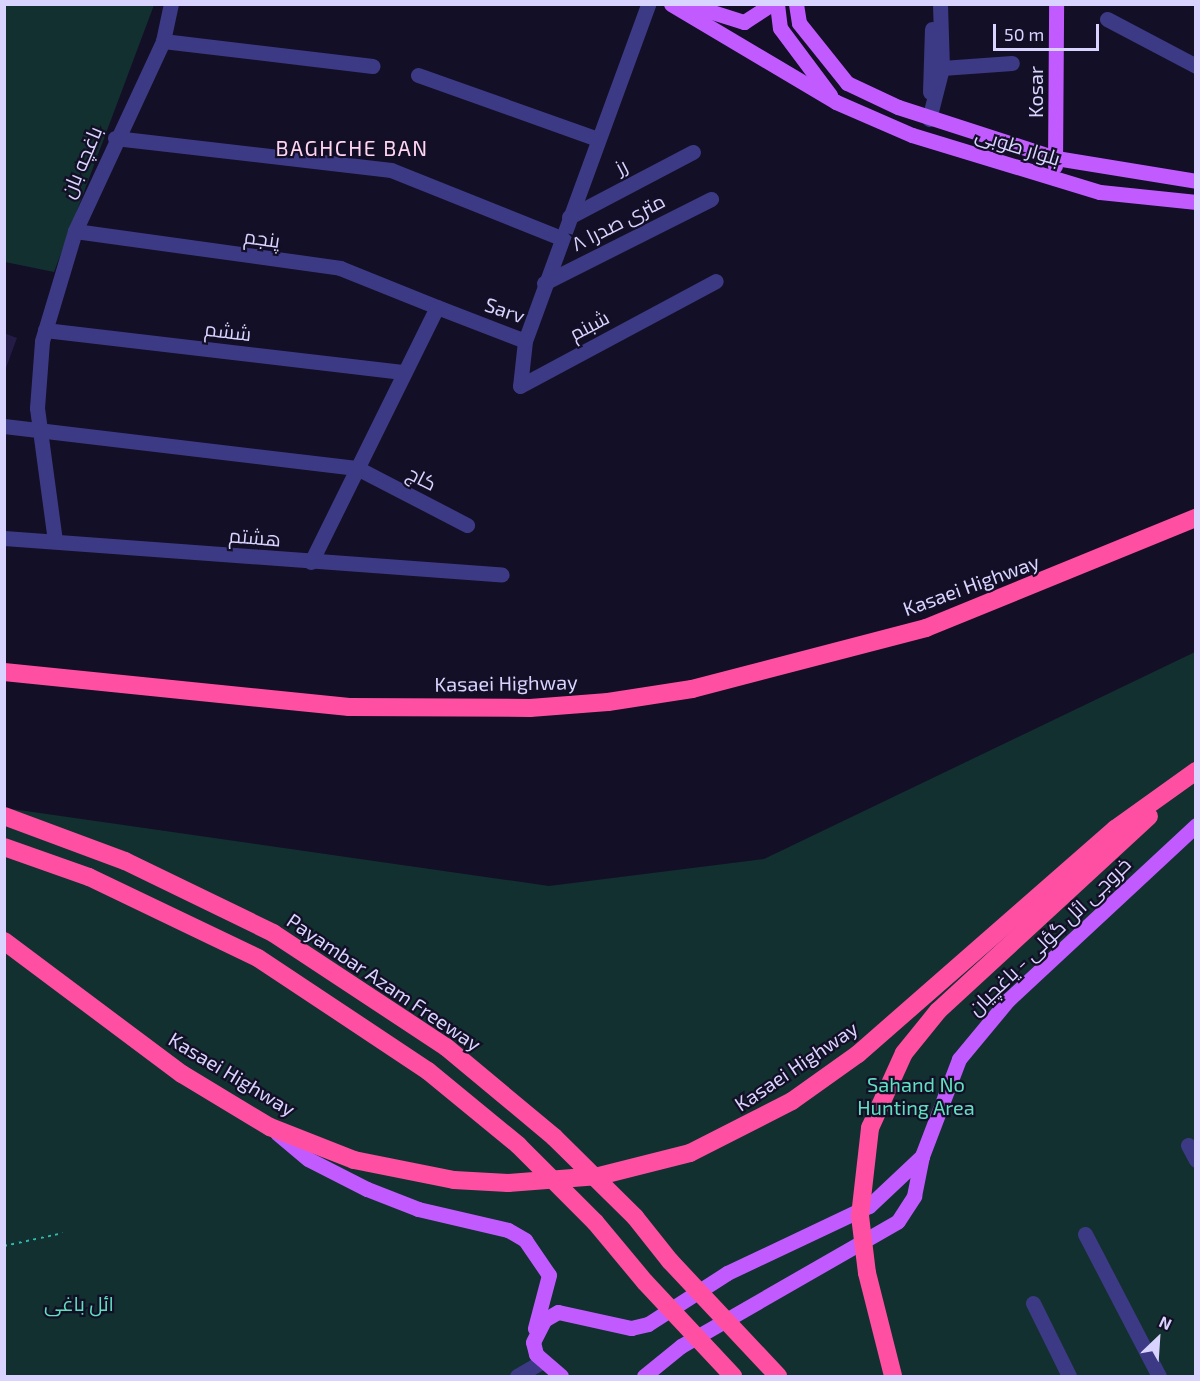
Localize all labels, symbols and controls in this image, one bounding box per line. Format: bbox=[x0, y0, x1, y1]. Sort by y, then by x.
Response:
scale bar bbox=[996, 12, 1102, 50]
text: 50 m bbox=[1004, 23, 1044, 45]
street label: Kosar bbox=[1023, 66, 1047, 118]
street label: باغچه بان bbox=[55, 122, 107, 202]
street label: بلوار طوبی bbox=[973, 122, 1063, 170]
district label: BAGHCHE BAN bbox=[275, 135, 429, 161]
street label: رز bbox=[611, 153, 631, 179]
street label: ۸ متری صدرا bbox=[567, 188, 669, 256]
street label: پنجم bbox=[242, 224, 282, 252]
street label: Sarv bbox=[482, 292, 528, 328]
street label: شبنم bbox=[565, 305, 613, 345]
street label: ششم bbox=[203, 316, 253, 346]
street label: کاج bbox=[403, 460, 441, 496]
street label: هشتم bbox=[228, 523, 282, 551]
street label: Kasaei Highway bbox=[900, 549, 1042, 621]
street label: Kasaei Highway bbox=[434, 670, 578, 696]
street label: خروجی ائل گؤلی - یاغچیان bbox=[963, 852, 1135, 1020]
street label: Payambar Azam Freeway bbox=[282, 908, 486, 1056]
street label: Kasaei Highway bbox=[730, 1016, 862, 1116]
street label: Kasaei Highway bbox=[164, 1027, 300, 1121]
park label: Sahand No Hunting Area bbox=[857, 1073, 975, 1120]
park label: ائل باغی bbox=[44, 1291, 114, 1315]
north arrow bbox=[1128, 1309, 1188, 1369]
text: N bbox=[1157, 1311, 1175, 1333]

